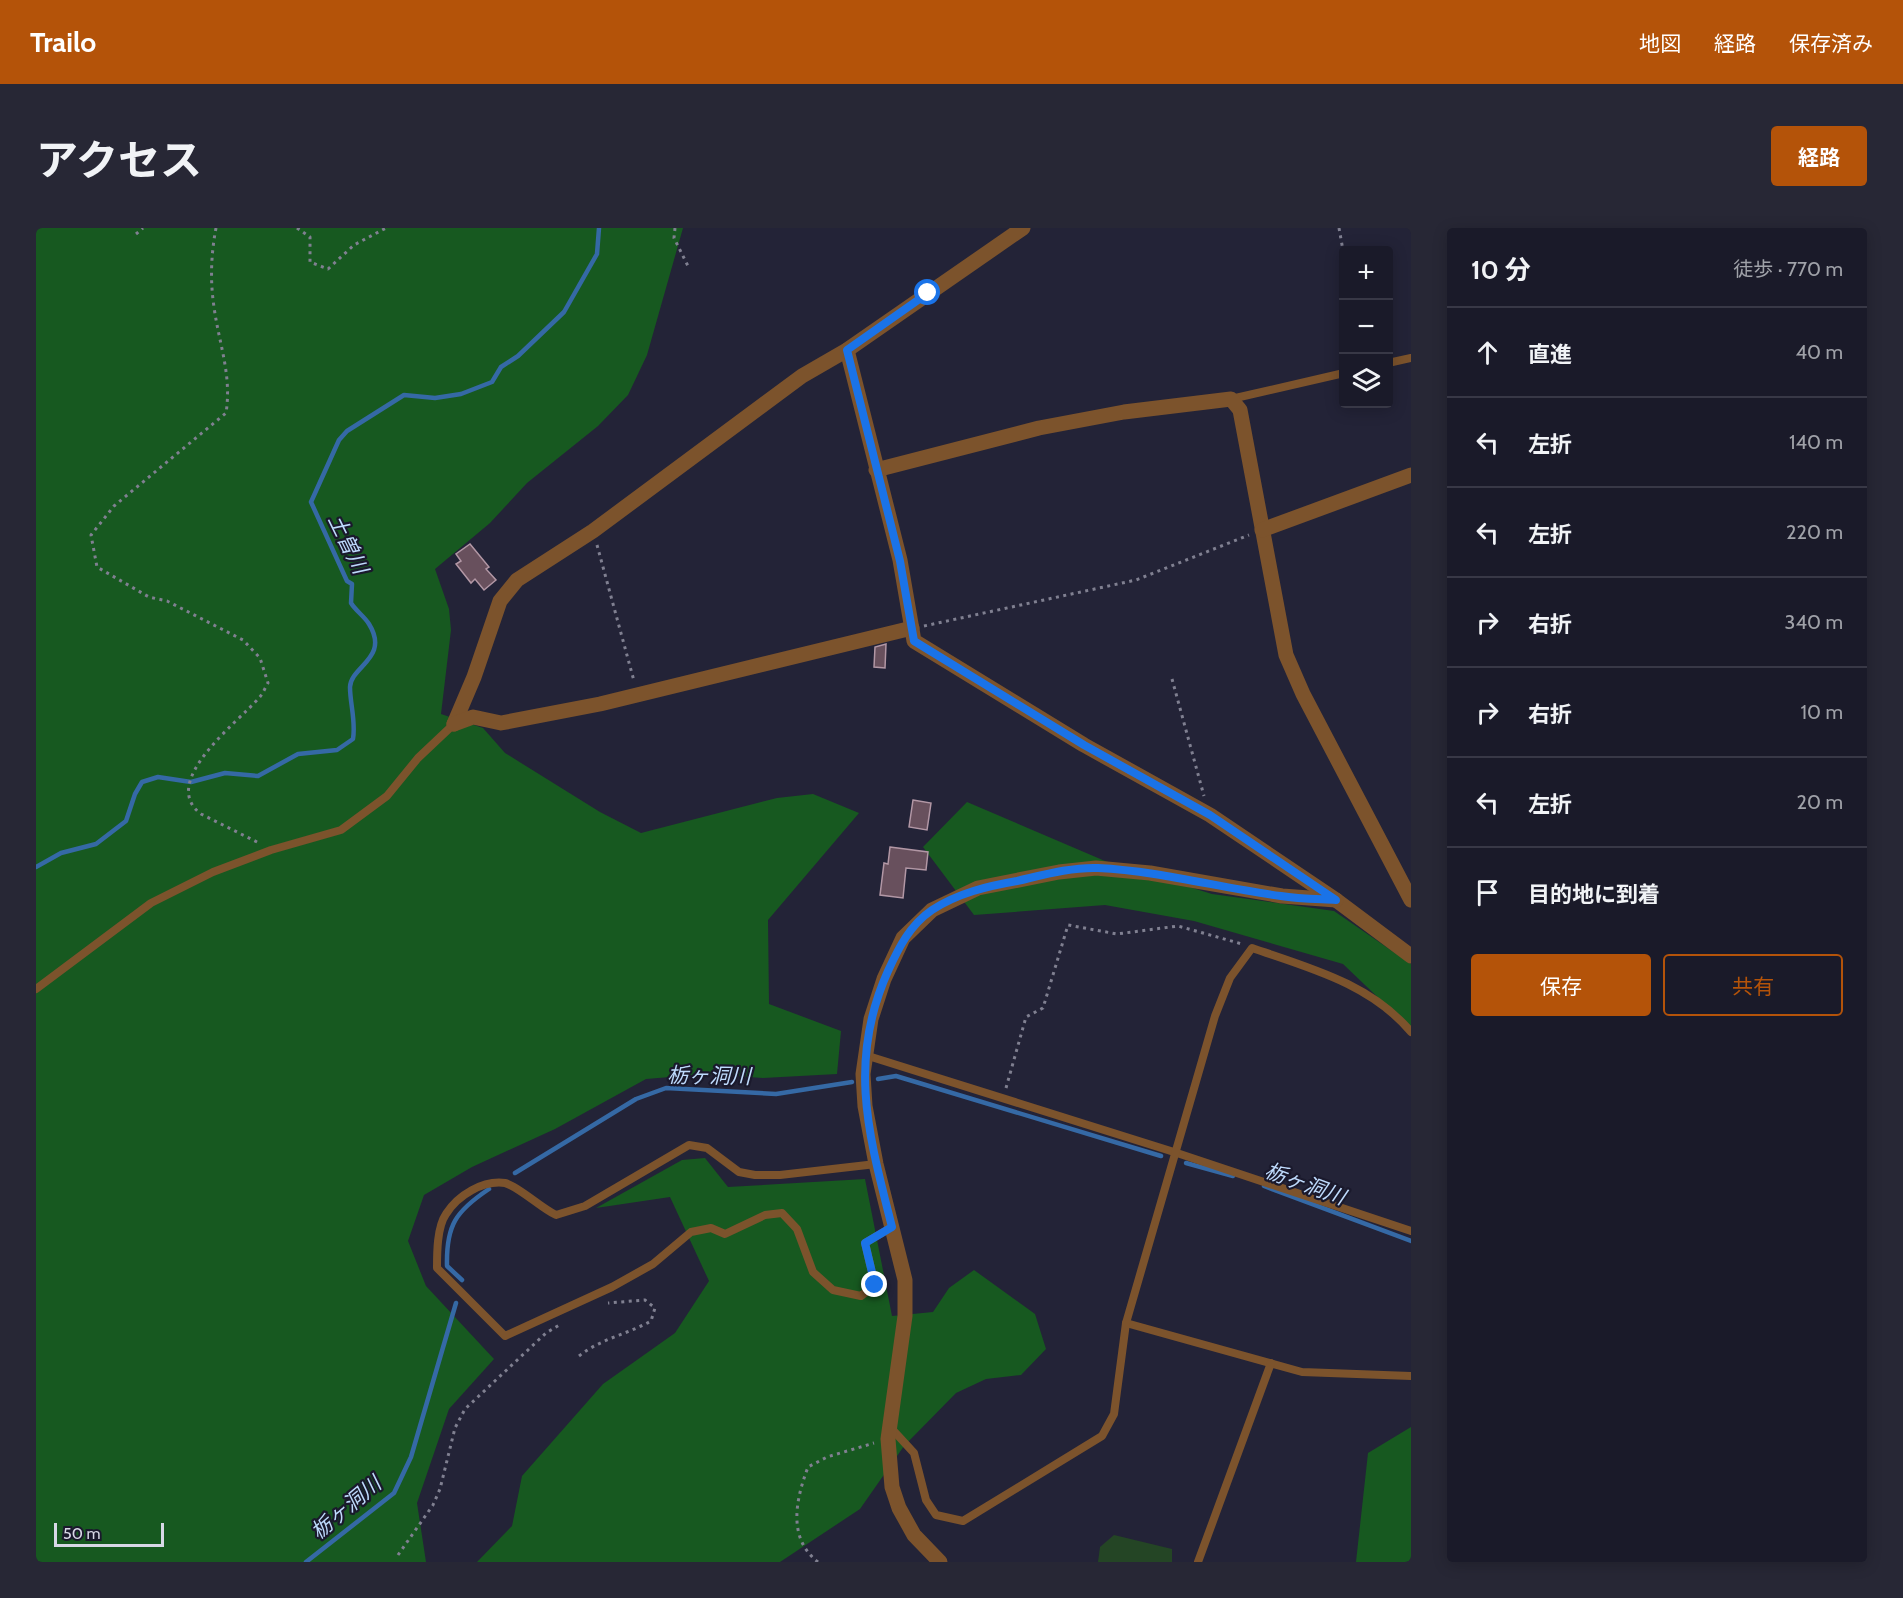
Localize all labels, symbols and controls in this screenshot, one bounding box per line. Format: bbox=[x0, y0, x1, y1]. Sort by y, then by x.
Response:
text: Trailo bbox=[30, 25, 96, 59]
text: 地図 bbox=[1639, 31, 1681, 56]
text: 経路 bbox=[1714, 31, 1756, 56]
text: 保存済み bbox=[1789, 31, 1873, 56]
button: 経路 bbox=[1771, 126, 1867, 186]
text: アクセス bbox=[36, 134, 202, 186]
map controls bbox=[1339, 246, 1393, 408]
button: + bbox=[1339, 246, 1393, 300]
text: 10 分 bbox=[1471, 254, 1531, 286]
text: 徒歩 · 770 m bbox=[1733, 257, 1843, 281]
route start bbox=[914, 279, 940, 305]
button: − bbox=[1339, 300, 1393, 354]
icon: ahead bbox=[1471, 336, 1504, 369]
text: 40 m bbox=[1795, 340, 1843, 364]
text: 直進 bbox=[1528, 341, 1572, 368]
button: layers bbox=[1339, 354, 1393, 408]
icon: left bbox=[1471, 426, 1504, 459]
text: 140 m bbox=[1789, 430, 1843, 454]
text: 左折 bbox=[1528, 431, 1572, 458]
water label: 土曽川 bbox=[323, 510, 374, 579]
icon: left bbox=[1471, 516, 1504, 549]
text: 220 m bbox=[1786, 520, 1843, 544]
text: 左折 bbox=[1528, 521, 1572, 548]
icon: right bbox=[1471, 606, 1504, 639]
text: 340 m bbox=[1785, 610, 1843, 634]
text: 右折 bbox=[1528, 611, 1572, 638]
icon: right bbox=[1471, 696, 1504, 729]
text: 10 m bbox=[1800, 700, 1843, 724]
text: 右折 bbox=[1528, 701, 1572, 728]
icon: left bbox=[1471, 786, 1504, 819]
text: 20 m bbox=[1797, 790, 1843, 814]
text: 左折 bbox=[1528, 791, 1572, 818]
icon: arrive bbox=[1471, 876, 1504, 909]
text: 目的地に到着 bbox=[1528, 881, 1660, 908]
button: 保存 bbox=[1471, 954, 1651, 1016]
button: 共有 bbox=[1663, 954, 1843, 1016]
water label: 栃ヶ洞川 bbox=[667, 1062, 753, 1089]
water label: 栃ヶ洞川 bbox=[1261, 1157, 1351, 1210]
route end bbox=[861, 1271, 887, 1297]
water label: 栃ヶ洞川 bbox=[305, 1470, 387, 1544]
scale bar bbox=[54, 1520, 164, 1548]
text: 50 m bbox=[63, 1524, 100, 1543]

